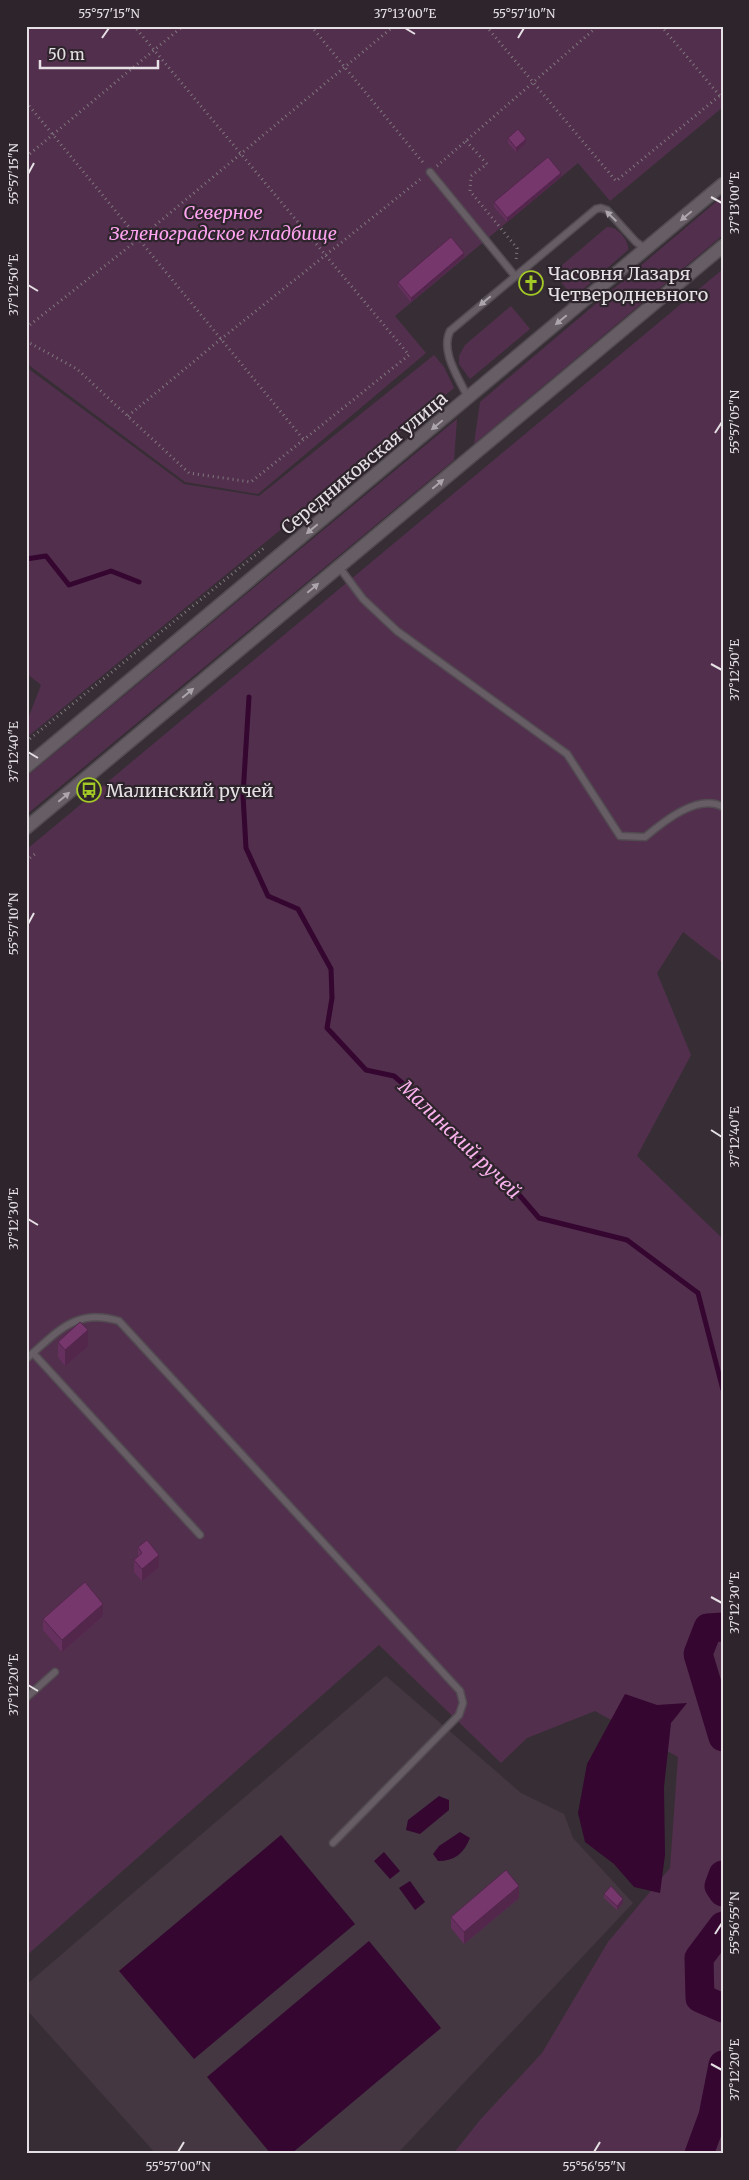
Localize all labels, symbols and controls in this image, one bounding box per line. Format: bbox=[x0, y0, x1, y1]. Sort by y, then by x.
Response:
text: 55°57'15"N bbox=[78, 6, 141, 21]
text: 37°13'00"E bbox=[374, 6, 437, 21]
text: 55°57'10"N bbox=[493, 6, 556, 21]
scale bar bbox=[40, 38, 158, 70]
text: 50 m bbox=[48, 45, 85, 64]
text: 55°57'15"N bbox=[6, 142, 21, 205]
text: 37°13'00"E bbox=[727, 171, 742, 234]
park label: Северное Зеленоградское кладбище bbox=[109, 201, 337, 245]
one-way arrow bbox=[606, 210, 618, 222]
one-way arrow bbox=[679, 210, 692, 221]
text: 37°12'50"E bbox=[6, 254, 21, 316]
place label: Часовня Лазаря Четверодневного bbox=[548, 262, 708, 306]
church icon: Часовня Лазаря Четверодневного bbox=[518, 270, 544, 296]
one-way arrow bbox=[479, 296, 492, 307]
one-way arrow bbox=[555, 315, 568, 326]
street label: Середниковская улица bbox=[276, 386, 452, 539]
text: 55°57'05"N bbox=[727, 389, 742, 454]
one-way arrow bbox=[430, 419, 443, 430]
one-way arrow bbox=[431, 479, 444, 490]
one-way arrow bbox=[306, 523, 319, 534]
one-way arrow bbox=[306, 583, 319, 594]
text: 37°12'50"E bbox=[727, 639, 742, 701]
one-way arrow bbox=[182, 687, 195, 698]
text: 37°12'40"E bbox=[6, 721, 21, 783]
bus stop icon: Малинский ручей bbox=[76, 777, 102, 803]
place label: Малинский ручей bbox=[106, 779, 274, 802]
one-way arrow bbox=[57, 791, 70, 802]
text: 55°57'10"N bbox=[6, 892, 21, 955]
water label: Малинский ручей bbox=[393, 1074, 526, 1204]
text: 37°12'40"E bbox=[727, 1106, 742, 1168]
text: 37°12'30"E bbox=[6, 1188, 21, 1250]
text: 37°12'30"E bbox=[727, 1572, 742, 1634]
text: 37°12'20"E bbox=[6, 1654, 21, 1716]
text: 55°56'55"N bbox=[727, 1891, 742, 1954]
text: 37°12'20"E bbox=[727, 2039, 742, 2101]
text: 55°57'00"N bbox=[145, 2159, 211, 2174]
text: 55°56'55"N bbox=[563, 2159, 626, 2174]

